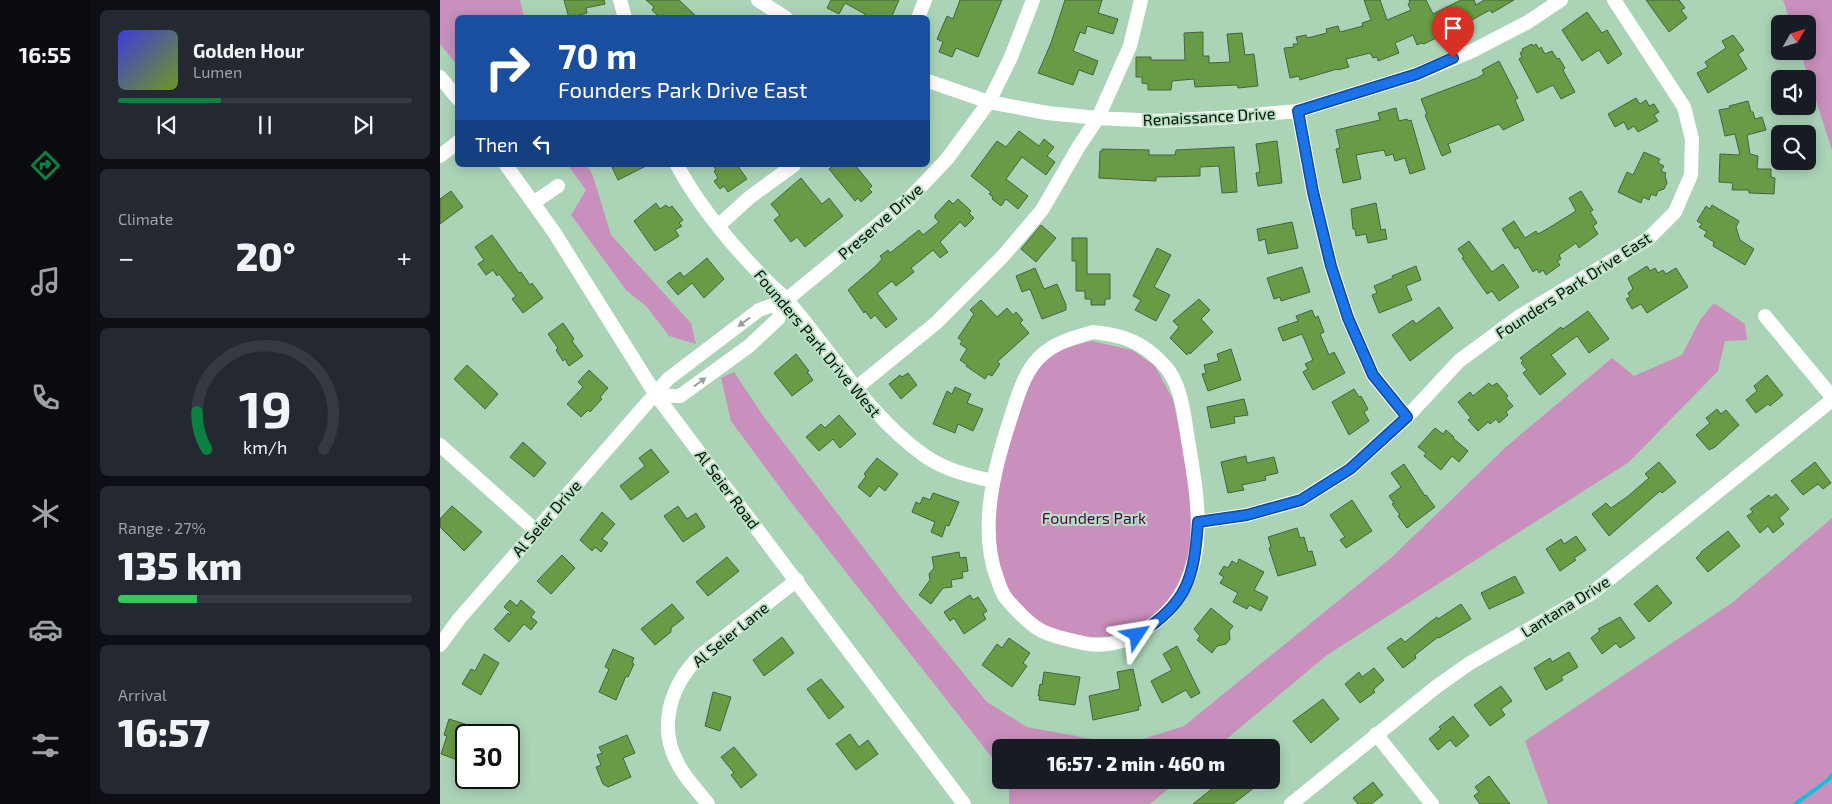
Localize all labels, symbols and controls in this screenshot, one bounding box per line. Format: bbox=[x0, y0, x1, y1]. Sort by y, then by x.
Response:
pin bbox=[1432, 7, 1474, 58]
icon: arrive bbox=[1439, 14, 1467, 42]
north arrow bbox=[1771, 15, 1816, 60]
map controls bbox=[1771, 15, 1816, 170]
text: 70 m bbox=[558, 34, 637, 76]
icon: right bbox=[475, 35, 540, 100]
text: Golden Hour bbox=[193, 39, 304, 62]
text: 16:55 bbox=[19, 41, 71, 67]
text: Lumen bbox=[193, 62, 242, 81]
button: sound bbox=[1771, 70, 1816, 115]
text: Founders Park Drive East bbox=[558, 76, 807, 102]
street label: Renaissance Drive bbox=[1142, 103, 1276, 129]
icon: previous bbox=[153, 111, 181, 139]
icon: pause bbox=[251, 111, 279, 139]
icon: next bbox=[349, 111, 377, 139]
button: search bbox=[1771, 125, 1816, 170]
icon: left bbox=[528, 130, 556, 158]
text: Then bbox=[475, 133, 518, 156]
icon: directions bbox=[28, 148, 63, 183]
street label: Preserve Drive bbox=[834, 179, 926, 263]
text: Climate bbox=[118, 209, 173, 228]
street label: Founders Park Drive East bbox=[1492, 228, 1654, 342]
text: 20° bbox=[236, 233, 295, 279]
text: − bbox=[118, 240, 134, 274]
text: + bbox=[397, 240, 412, 274]
icon: music bbox=[28, 264, 63, 299]
street label: Founders Park Drive West bbox=[751, 265, 885, 421]
one-way arrow bbox=[738, 317, 751, 328]
text: 19 bbox=[238, 376, 292, 438]
one-way arrow bbox=[693, 376, 706, 387]
icon: phone bbox=[28, 380, 63, 415]
text: km/h bbox=[243, 436, 287, 458]
street label: Al Seier Road bbox=[692, 446, 764, 532]
street label: Al Seier Drive bbox=[507, 476, 585, 560]
icon: climate bbox=[28, 496, 63, 531]
park label: Founders Park bbox=[1042, 508, 1146, 527]
text: Range · 27% bbox=[118, 518, 206, 537]
text: 135 km bbox=[118, 542, 242, 588]
street label: Lantana Drive bbox=[1517, 571, 1613, 641]
street label: Al Seier Lane bbox=[688, 597, 772, 671]
position arrow bbox=[1110, 608, 1162, 660]
icon: car bbox=[28, 612, 63, 647]
text: Arrival bbox=[118, 685, 167, 704]
text: 16:57 bbox=[118, 709, 210, 755]
speed limit sign: 30 bbox=[455, 724, 520, 789]
icon: filters bbox=[28, 728, 63, 763]
text: 16:57 · 2 min · 460 m bbox=[1047, 752, 1225, 775]

